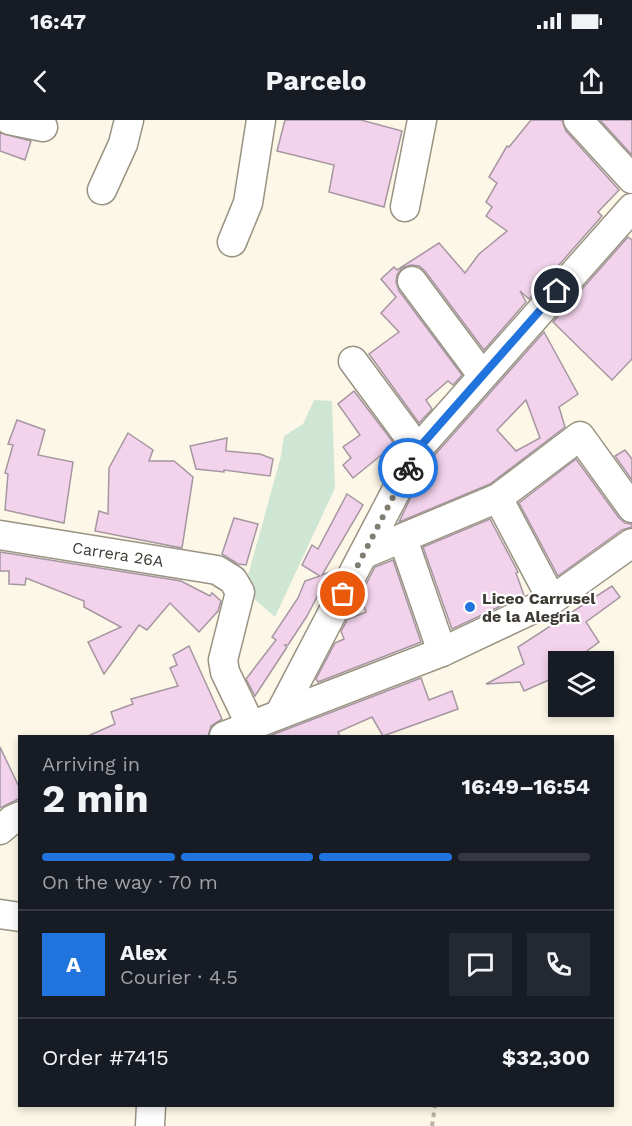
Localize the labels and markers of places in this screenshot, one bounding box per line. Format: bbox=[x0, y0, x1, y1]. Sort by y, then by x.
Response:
pin bbox=[531, 265, 582, 316]
pin bbox=[317, 568, 368, 619]
place label: Liceo Carrusel de la Alegria bbox=[482, 589, 596, 626]
marker: Liceo Carrusel de la Alegria bbox=[463, 600, 477, 614]

